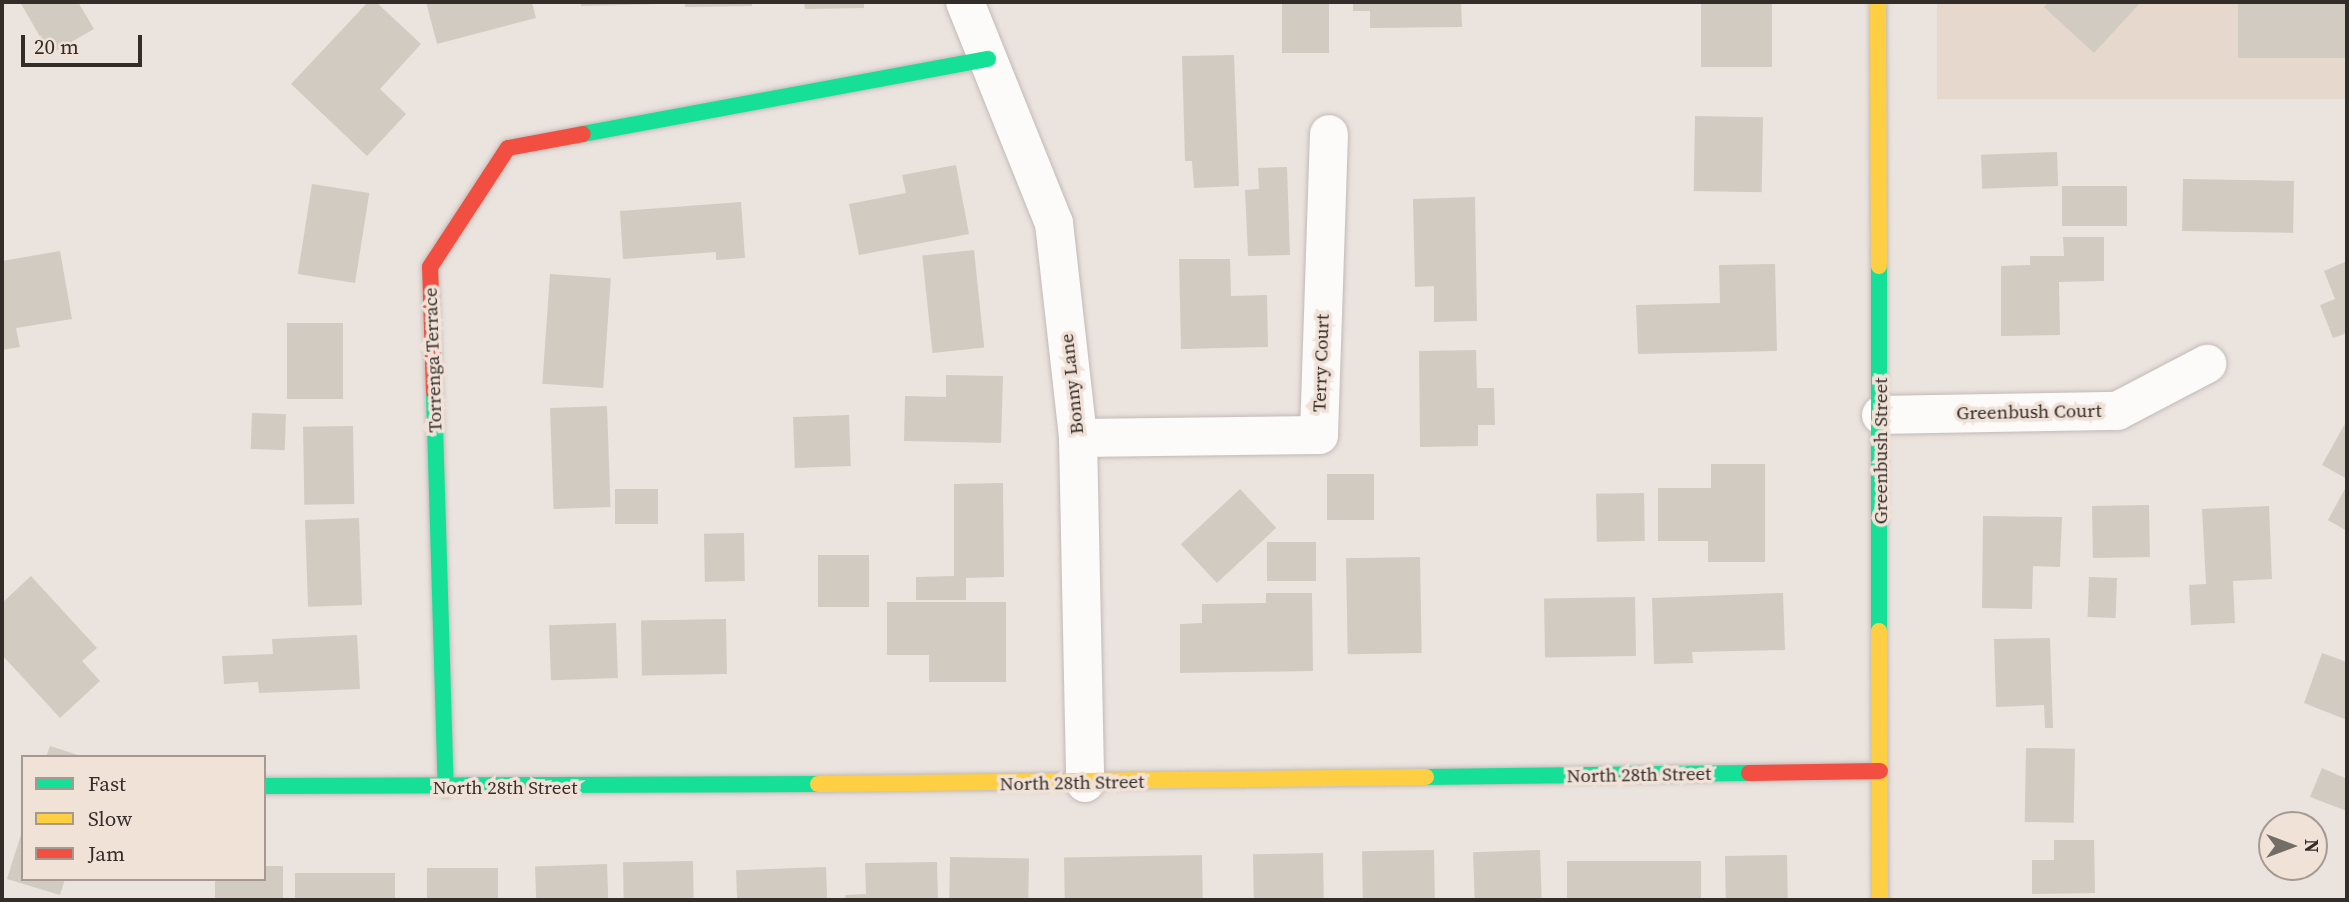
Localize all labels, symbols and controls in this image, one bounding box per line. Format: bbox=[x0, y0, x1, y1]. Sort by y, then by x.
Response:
scale bar bbox=[24, 21, 145, 65]
text: 20 m bbox=[34, 32, 79, 61]
street label: Torrenga Terrace bbox=[419, 287, 447, 433]
street label: Terry Court bbox=[1308, 314, 1334, 412]
street label: Bonny Lane bbox=[1055, 333, 1089, 435]
street label: Greenbush Street bbox=[1870, 378, 1892, 524]
street label: Greenbush Court bbox=[1956, 399, 2102, 425]
legend bbox=[21, 755, 266, 881]
street label: North 28th Street bbox=[1566, 762, 1712, 788]
text: Fast bbox=[88, 769, 126, 798]
street label: North 28th Street bbox=[999, 770, 1145, 796]
street label: North 28th Street bbox=[433, 777, 577, 799]
text: Slow bbox=[88, 804, 132, 833]
north arrow bbox=[2258, 811, 2328, 881]
text: Jam bbox=[88, 839, 125, 868]
text: N bbox=[2299, 839, 2325, 853]

